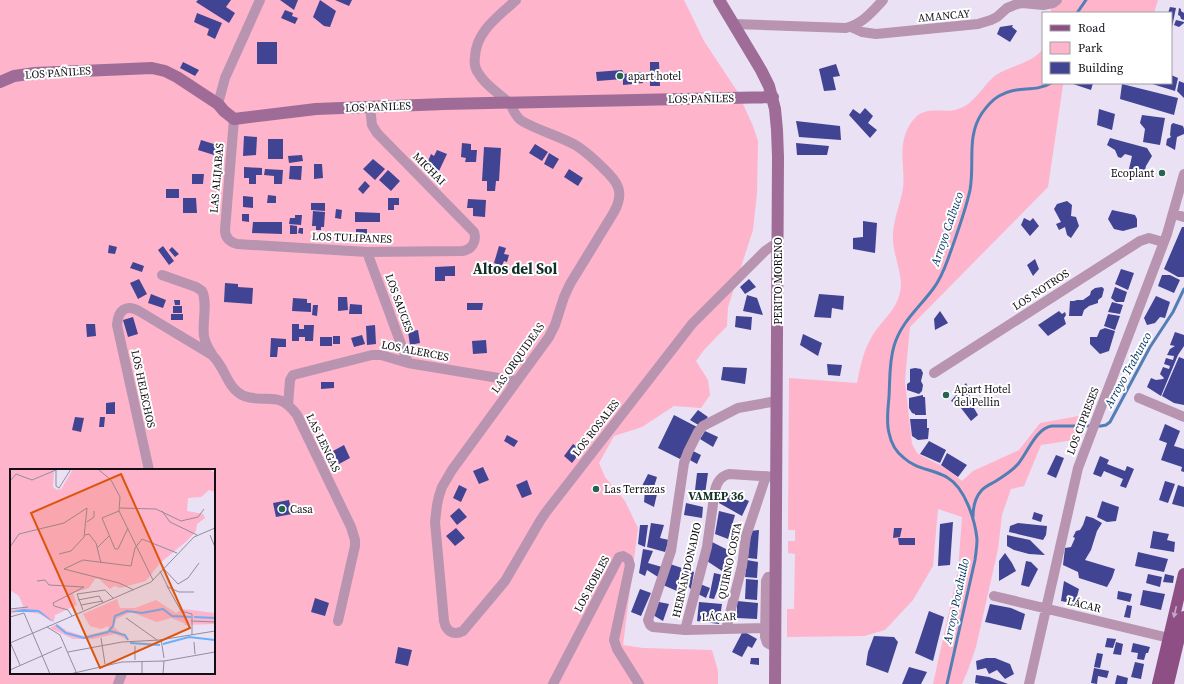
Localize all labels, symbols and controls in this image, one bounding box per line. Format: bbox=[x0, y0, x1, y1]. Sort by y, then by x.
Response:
street label: AMANCAY bbox=[917, 6, 971, 26]
legend bbox=[1042, 12, 1172, 84]
text: Road bbox=[1078, 20, 1105, 36]
text: Park bbox=[1078, 40, 1103, 56]
text: Building bbox=[1078, 60, 1123, 76]
street label: LOS PAÑILES bbox=[25, 63, 92, 83]
place label: apart hotel bbox=[628, 69, 681, 84]
marker: apart hotel bbox=[615, 71, 625, 81]
street label: LOS PAÑILES bbox=[668, 91, 734, 107]
street label: LOS PAÑILES bbox=[345, 98, 412, 116]
street label: LAS ALIJABAS bbox=[206, 142, 228, 214]
street label: MICHAI bbox=[409, 149, 449, 189]
place label: Ecoplant bbox=[1111, 166, 1154, 181]
marker: Ecoplant bbox=[1157, 168, 1167, 178]
water label: Arroyo Calbuco bbox=[927, 190, 967, 269]
street label: LOS TULIPANES bbox=[312, 229, 393, 247]
street label: PERITO MORENO bbox=[771, 237, 786, 325]
district label: Altos del Sol bbox=[473, 258, 558, 279]
street label: LOS NOTROS bbox=[1010, 266, 1073, 314]
street label: LOS SAUCES bbox=[381, 272, 417, 335]
street label: LAS ORQUIDEAS bbox=[488, 319, 548, 396]
water label: Arroyo Trabunco bbox=[1100, 329, 1156, 412]
street label: LOS ALERCES bbox=[380, 337, 450, 365]
street label: LOS HELECHOS bbox=[127, 349, 159, 430]
place label: Apart Hotel del Pellin bbox=[954, 382, 1011, 410]
street label: LOS CIPRESES bbox=[1063, 385, 1103, 457]
marker: Apart Hotel del Pellin bbox=[941, 390, 951, 400]
street label: LOS ROSALES bbox=[569, 396, 623, 460]
street label: LAS LENGAS bbox=[302, 411, 344, 475]
inset map bbox=[10, 469, 215, 674]
place label: Las Terrazas bbox=[604, 482, 665, 497]
marker: Las Terrazas bbox=[591, 484, 601, 494]
district label: VAMEP 36 bbox=[688, 488, 744, 504]
place label: Casa bbox=[290, 502, 313, 517]
marker: Casa bbox=[277, 504, 287, 514]
street label: HERNÁN DONADIO bbox=[669, 521, 705, 619]
street label: QUIRNO COSTA bbox=[715, 521, 746, 601]
street label: LOS ROBLES bbox=[571, 553, 613, 615]
water label: Arroyo Pocahullo bbox=[939, 557, 973, 646]
street label: LÁCAR bbox=[1065, 594, 1103, 616]
one-way arrow bbox=[1172, 606, 1178, 618]
street label: LÁCAR bbox=[701, 609, 737, 625]

